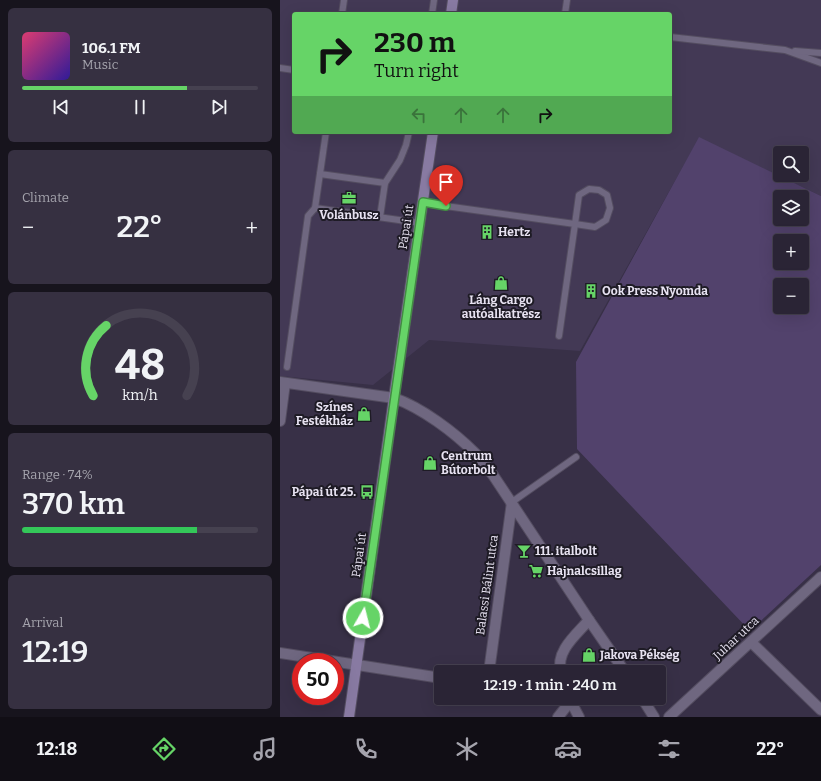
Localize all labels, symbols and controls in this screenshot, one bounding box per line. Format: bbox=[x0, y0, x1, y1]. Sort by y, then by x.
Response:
text: 230 m bbox=[374, 26, 455, 59]
icon: right bbox=[308, 28, 360, 80]
text: 106.1 FM bbox=[82, 39, 140, 57]
text: Music bbox=[82, 57, 118, 72]
text: Turn right bbox=[374, 60, 459, 82]
icon: previous bbox=[50, 96, 72, 118]
icon: pause bbox=[129, 96, 151, 118]
icon: next bbox=[208, 96, 230, 118]
icon: left bbox=[408, 104, 430, 126]
icon: ahead bbox=[450, 104, 472, 126]
icon: ahead bbox=[492, 104, 514, 126]
icon: right bbox=[534, 104, 556, 126]
map controls bbox=[773, 146, 809, 314]
button: search bbox=[773, 146, 809, 182]
pin bbox=[429, 165, 463, 206]
icon: arrive bbox=[435, 171, 457, 193]
text: Climate bbox=[22, 190, 69, 205]
office icon: Volánbusz bbox=[341, 190, 357, 206]
button: layers bbox=[773, 190, 809, 226]
street label: Pápai út bbox=[396, 203, 417, 250]
place label: Volánbusz bbox=[319, 208, 379, 222]
text: 22° bbox=[116, 209, 163, 245]
text: − bbox=[22, 214, 34, 241]
text: + bbox=[245, 214, 258, 241]
building icon: Hertz bbox=[479, 224, 495, 240]
place label: Hertz bbox=[498, 225, 530, 239]
button: + bbox=[773, 234, 809, 270]
shop icon: Láng Cargo autóalkatrész bbox=[493, 275, 509, 291]
button: − bbox=[773, 278, 809, 314]
building icon: Ook Press Nyomda bbox=[583, 283, 599, 299]
place label: Ook Press Nyomda bbox=[602, 284, 708, 298]
place label: Láng Cargo autóalkatrész bbox=[462, 293, 540, 321]
text: 48 bbox=[115, 340, 165, 390]
text: km/h bbox=[122, 387, 158, 404]
place label: Színes Festékház bbox=[296, 400, 353, 428]
shop icon: Színes Festékház bbox=[356, 406, 372, 422]
place label: Centrum Bútorbolt bbox=[441, 449, 496, 477]
shop icon: Centrum Bútorbolt bbox=[422, 455, 438, 471]
text: Range · 74% bbox=[22, 467, 93, 482]
bus stop icon: Pápai út 25. bbox=[359, 484, 375, 500]
place label: Pápai út 25. bbox=[292, 485, 356, 499]
text: 370 km bbox=[22, 486, 125, 522]
street label: Pápai út bbox=[349, 531, 369, 578]
street label: Balassi Bálint utca bbox=[473, 534, 501, 636]
bar icon: 111. italbolt bbox=[516, 543, 532, 559]
place label: 111. italbolt bbox=[535, 544, 597, 558]
supermarket icon: Hajnalcsillag bbox=[528, 563, 544, 579]
place label: Hajnalcsillag bbox=[547, 564, 622, 579]
position arrow bbox=[342, 597, 384, 639]
street label: Juhar utca bbox=[710, 613, 762, 663]
text: Arrival bbox=[22, 615, 63, 630]
text: 12:19 bbox=[22, 634, 89, 670]
shop icon: Jakova Pékség bbox=[581, 647, 597, 663]
place label: Jakova Pékség bbox=[599, 648, 680, 662]
speed limit sign: 50 bbox=[292, 653, 344, 705]
text: 12:19 · 1 min · 240 m bbox=[483, 676, 617, 694]
icon: directions bbox=[150, 735, 178, 763]
icon: music bbox=[251, 735, 279, 763]
icon: phone bbox=[352, 735, 380, 763]
icon: climate bbox=[453, 735, 481, 763]
icon: car bbox=[554, 735, 582, 763]
icon: filters bbox=[655, 735, 683, 763]
text: 12:18 bbox=[37, 738, 77, 760]
text: 22° bbox=[756, 738, 784, 760]

